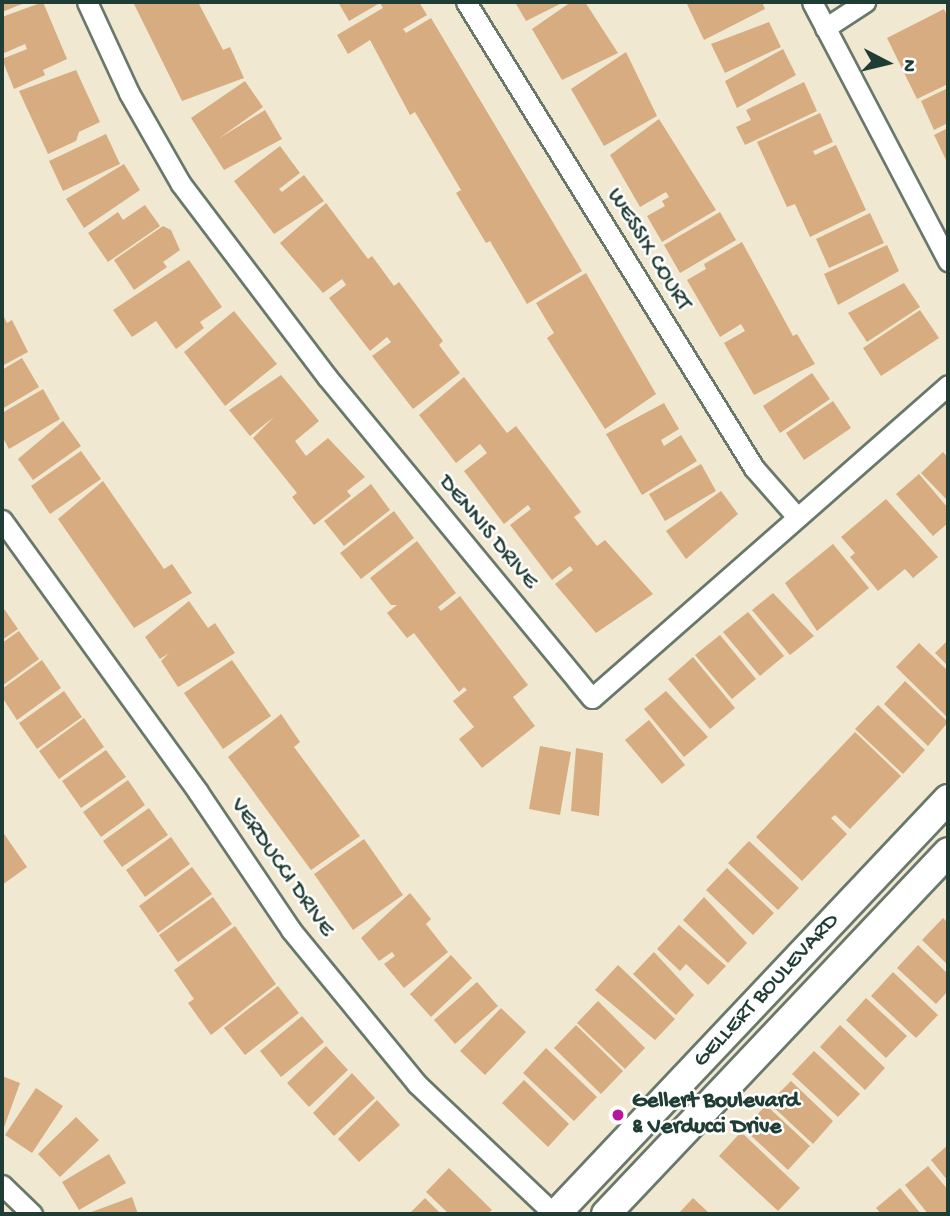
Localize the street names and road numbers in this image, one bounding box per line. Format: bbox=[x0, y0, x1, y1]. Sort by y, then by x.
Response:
street label: WESSIX COURT bbox=[600, 184, 696, 316]
street label: DENNIS DRIVE bbox=[431, 470, 543, 596]
street label: VERDUCCI DRIVE bbox=[223, 793, 339, 943]
street label: GELLERT BOULEVARD bbox=[688, 908, 846, 1074]

